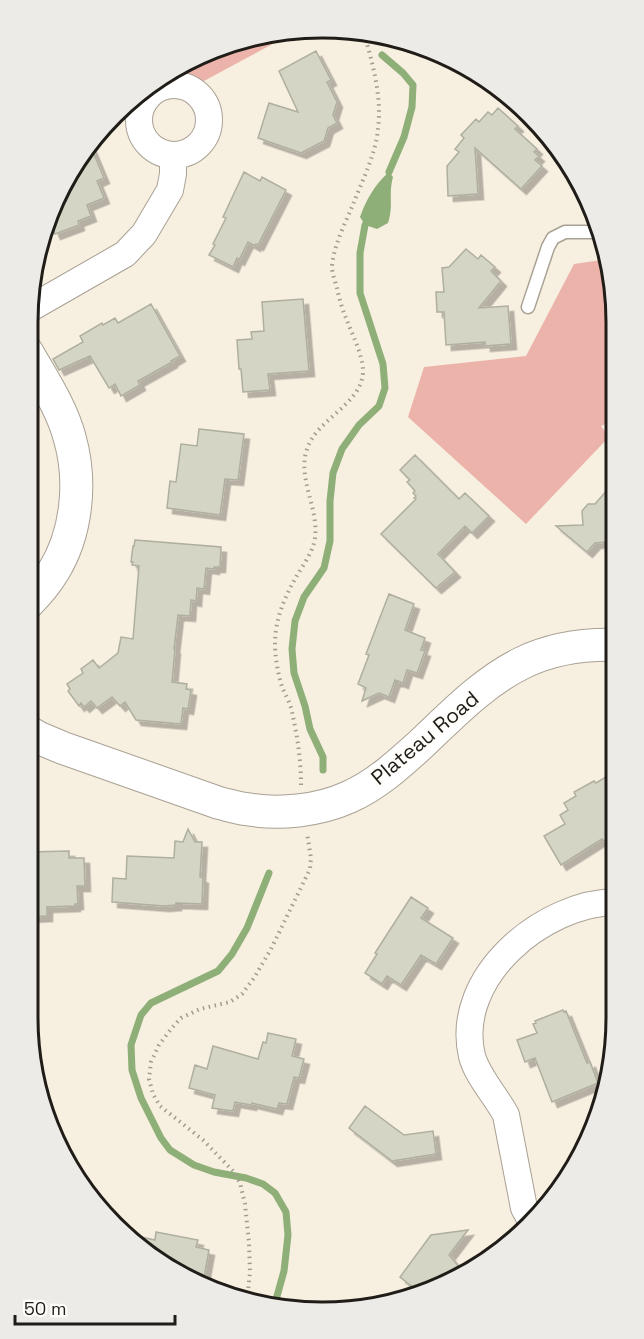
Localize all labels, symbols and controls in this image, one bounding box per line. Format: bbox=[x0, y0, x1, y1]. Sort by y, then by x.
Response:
street label: Plateau Road bbox=[365, 685, 484, 791]
scale bar bbox=[15, 1288, 176, 1326]
text: 50 m bbox=[24, 1297, 66, 1320]

